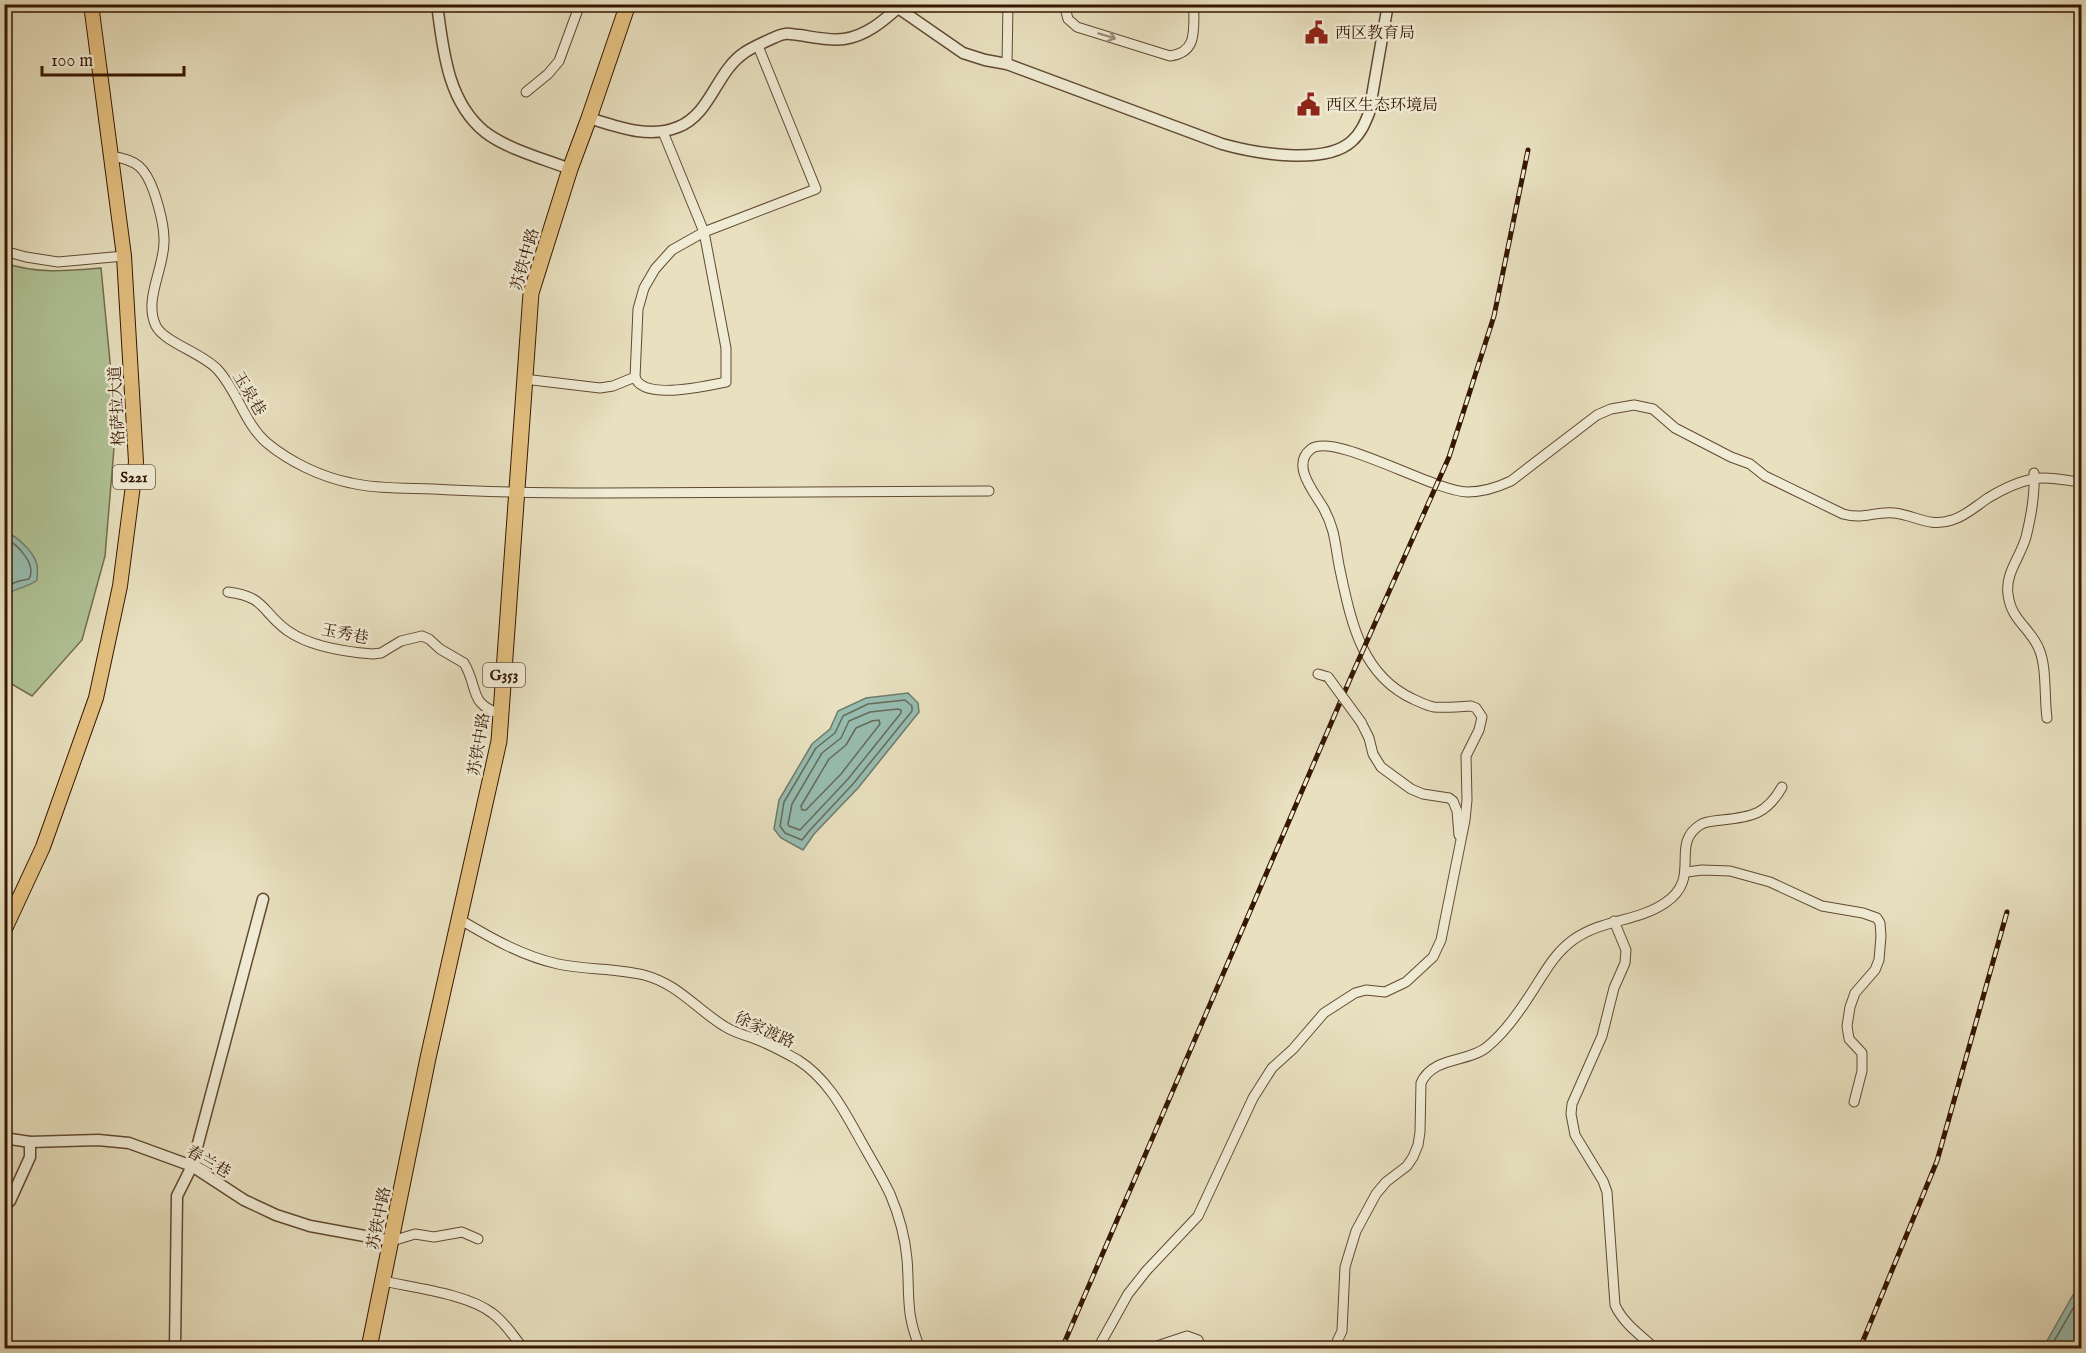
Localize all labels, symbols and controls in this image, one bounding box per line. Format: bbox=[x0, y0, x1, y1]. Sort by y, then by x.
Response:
public building icon: 西区教育局 bbox=[1304, 19, 1330, 45]
place label: 西区教育局 bbox=[1335, 24, 1415, 44]
one-way arrow bbox=[1097, 31, 1116, 42]
scale bar bbox=[42, 39, 184, 77]
text: 100 m bbox=[51, 50, 93, 73]
public building icon: 西区生态环境局 bbox=[1295, 91, 1321, 117]
place label: 西区生态环境局 bbox=[1326, 96, 1438, 116]
street label: 苏铁中路 bbox=[507, 226, 544, 293]
street label: 格萨拉大道 bbox=[106, 365, 130, 446]
street label: 玉泉巷 bbox=[227, 368, 269, 420]
road number: S221 bbox=[113, 465, 155, 489]
street label: 玉秀巷 bbox=[319, 621, 370, 649]
road number: G353 bbox=[483, 663, 525, 687]
street label: 苏铁中路 bbox=[465, 711, 495, 777]
street label: 徐家渡路 bbox=[731, 1008, 797, 1053]
street label: 春兰巷 bbox=[182, 1142, 234, 1183]
street label: 苏铁中路 bbox=[364, 1185, 396, 1252]

